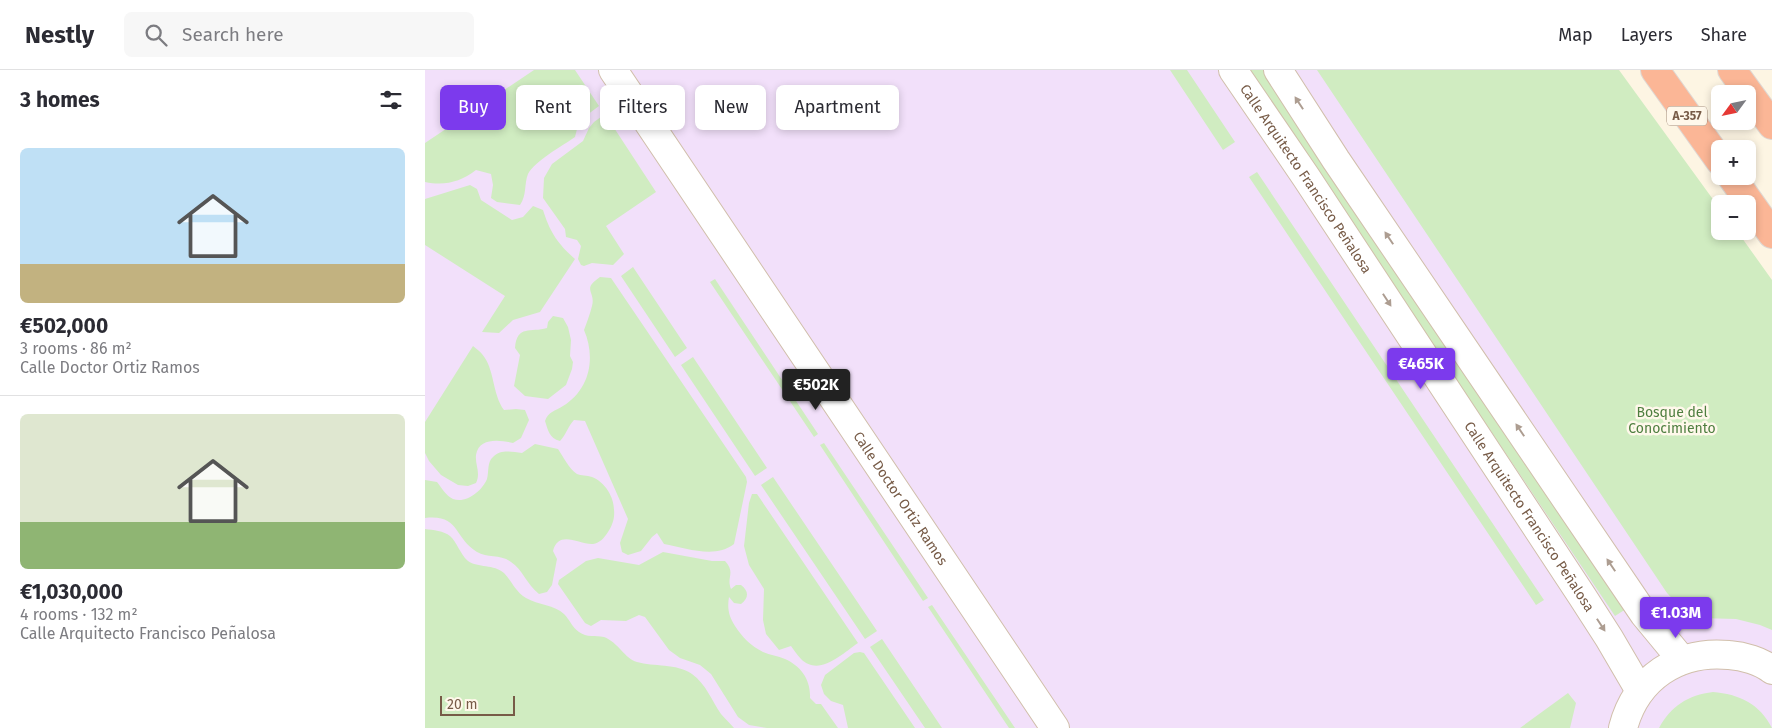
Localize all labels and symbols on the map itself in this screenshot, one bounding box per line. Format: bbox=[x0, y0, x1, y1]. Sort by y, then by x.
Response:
street label: Calle Arquitecto Francisco Peñalosa bbox=[1237, 81, 1376, 277]
north arrow bbox=[1711, 85, 1756, 130]
one-way arrow bbox=[1294, 96, 1304, 109]
road number: A-357 bbox=[1667, 106, 1707, 126]
one-way arrow bbox=[1384, 231, 1394, 245]
one-way arrow bbox=[1382, 293, 1392, 306]
pin: €465K bbox=[1386, 348, 1456, 390]
pin: €502K bbox=[781, 368, 851, 411]
park label: Bosque del Conocimiento bbox=[1628, 404, 1716, 437]
street label: Calle Arquitecto Francisco Peñalosa bbox=[1461, 418, 1598, 615]
one-way arrow bbox=[1515, 423, 1525, 437]
street label: Calle Doctor Ortiz Ramos bbox=[850, 428, 952, 569]
one-way arrow bbox=[1606, 558, 1616, 571]
pin: €1.03M bbox=[1635, 596, 1717, 639]
one-way arrow bbox=[1597, 619, 1606, 632]
scale bar bbox=[440, 693, 515, 716]

